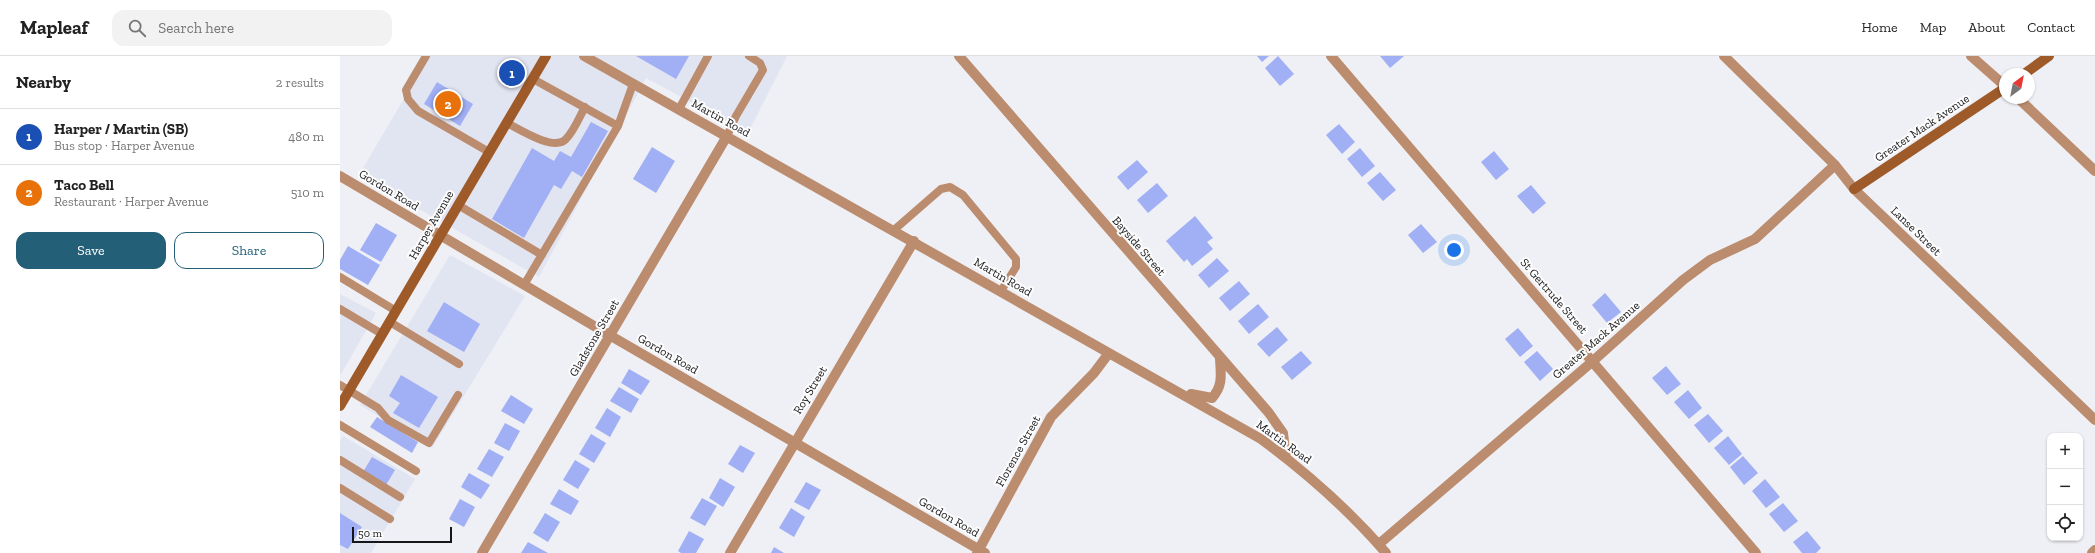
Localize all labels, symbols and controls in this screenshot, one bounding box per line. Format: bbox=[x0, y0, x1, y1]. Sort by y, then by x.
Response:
search box bbox=[112, 10, 392, 46]
text: Mapleaf bbox=[20, 16, 88, 39]
icon: search bbox=[126, 17, 148, 39]
text: Search here bbox=[158, 19, 234, 37]
text: Home bbox=[1862, 19, 1898, 36]
text: Map bbox=[1920, 19, 1946, 36]
text: About bbox=[1968, 19, 2005, 36]
text: Contact bbox=[2027, 19, 2075, 36]
pin: 1 bbox=[499, 58, 525, 88]
north arrow bbox=[1999, 68, 2035, 104]
text: Nearby bbox=[16, 72, 71, 92]
text: 2 results bbox=[276, 75, 324, 90]
pin: 2 bbox=[435, 89, 461, 119]
street label: Greater Mack Avenue bbox=[1872, 91, 1972, 165]
street label: Martin Road bbox=[689, 96, 753, 140]
text: Harper / Martin (SB) bbox=[54, 120, 188, 138]
text: 1 bbox=[26, 129, 32, 144]
text: 480 m bbox=[288, 129, 324, 144]
text: Bus stop · Harper Avenue bbox=[54, 138, 195, 153]
street label: Gordon Road bbox=[356, 167, 422, 214]
text: Taco Bell bbox=[54, 176, 114, 194]
text: 2 bbox=[26, 185, 32, 200]
text: 510 m bbox=[291, 185, 324, 200]
street label: Harper Avenue bbox=[406, 188, 457, 262]
text: Restaurant · Harper Avenue bbox=[54, 194, 209, 209]
street label: Lanse Street bbox=[1888, 204, 1944, 259]
street label: Bayside Street bbox=[1109, 213, 1169, 279]
button: Save bbox=[16, 232, 166, 269]
button: Share bbox=[174, 232, 324, 269]
your location bbox=[1444, 240, 1464, 260]
street label: Martin Road bbox=[972, 255, 1035, 299]
street label: St Gertrude Street bbox=[1517, 255, 1591, 337]
street label: Gladstone Street bbox=[566, 297, 622, 379]
street label: Greater Mack Avenue bbox=[1550, 298, 1643, 382]
street label: Gordon Road bbox=[635, 331, 701, 377]
street label: Roy Street bbox=[790, 363, 830, 417]
street label: Florence Street bbox=[993, 413, 1044, 489]
street label: Martin Road bbox=[1254, 417, 1315, 467]
map controls bbox=[2047, 433, 2083, 541]
button: + bbox=[2047, 433, 2083, 469]
button: − bbox=[2047, 469, 2083, 505]
street label: Gordon Road bbox=[916, 494, 982, 540]
button: locate bbox=[2047, 505, 2083, 541]
scale bar bbox=[352, 525, 452, 544]
text: 50 m bbox=[358, 527, 382, 540]

